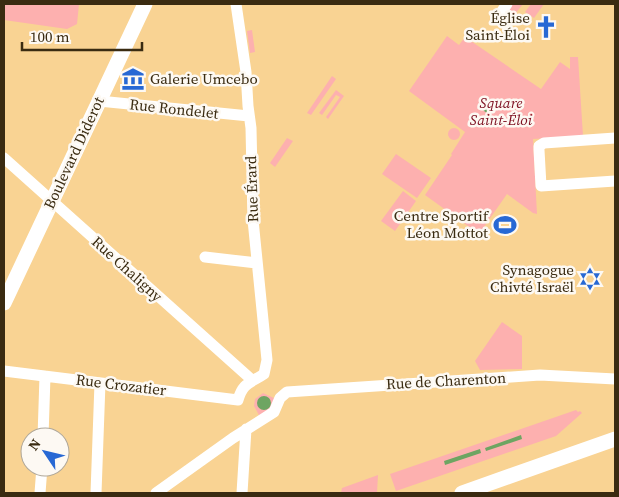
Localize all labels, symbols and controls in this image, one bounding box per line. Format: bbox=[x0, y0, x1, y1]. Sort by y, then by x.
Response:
place label: Église Saint-Éloi bbox=[465, 7, 530, 45]
church icon: Église Saint-Éloi bbox=[533, 14, 559, 40]
scale bar bbox=[22, 20, 142, 52]
text: 100 m bbox=[30, 26, 70, 47]
museum icon: Galerie Umcebo bbox=[120, 66, 146, 92]
place label: Galerie Umcebo bbox=[150, 68, 258, 89]
park label: Square Saint-Éloi bbox=[470, 92, 533, 130]
street label: Boulevard Diderot bbox=[38, 93, 109, 212]
street label: Rue Rondelet bbox=[129, 93, 220, 124]
street label: Rue Érard bbox=[240, 155, 263, 223]
place label: Centre Sportif Léon Mottot bbox=[394, 205, 490, 243]
sports icon: Centre Sportif Léon Mottot bbox=[492, 212, 518, 238]
street label: Rue Chaligny bbox=[87, 231, 167, 306]
place label: Synagogue Chivté Israël bbox=[490, 259, 575, 297]
synagogue icon: Synagogue Chivté Israël bbox=[577, 266, 603, 292]
street label: Rue de Charenton bbox=[385, 367, 506, 394]
street label: Rue Crozatier bbox=[75, 369, 168, 401]
north arrow bbox=[20, 427, 70, 477]
text: N bbox=[23, 435, 45, 454]

